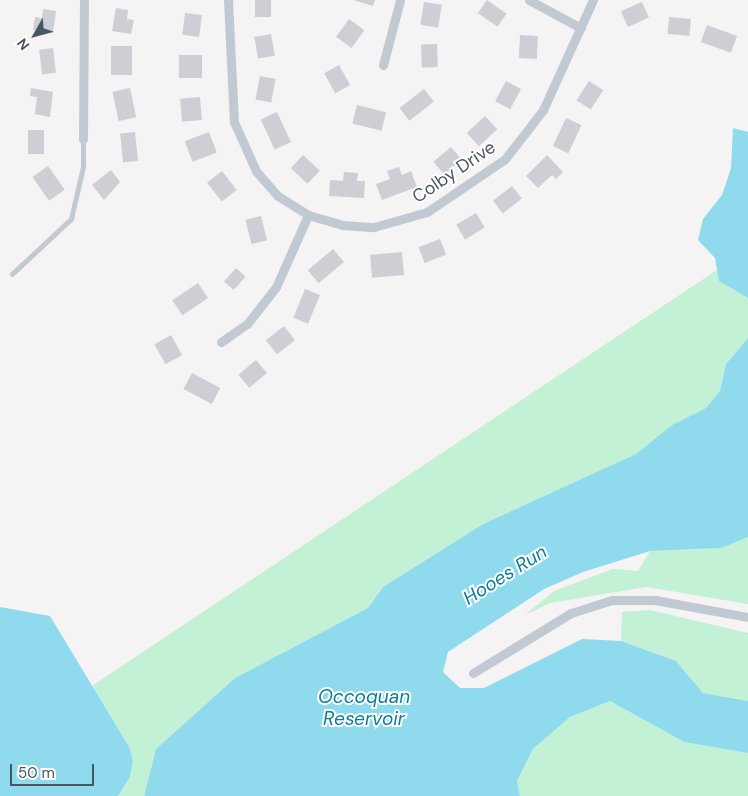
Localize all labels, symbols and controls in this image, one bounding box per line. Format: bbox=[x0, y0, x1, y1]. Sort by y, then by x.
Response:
north arrow bbox=[10, 10, 60, 60]
text: N bbox=[13, 35, 33, 54]
street label: Colby Drive bbox=[408, 136, 500, 208]
water label: Hooes Run bbox=[459, 540, 551, 610]
water label: Occoquan Reservoir bbox=[318, 686, 410, 730]
scale bar bbox=[12, 754, 96, 786]
text: 50 m bbox=[18, 763, 55, 783]

